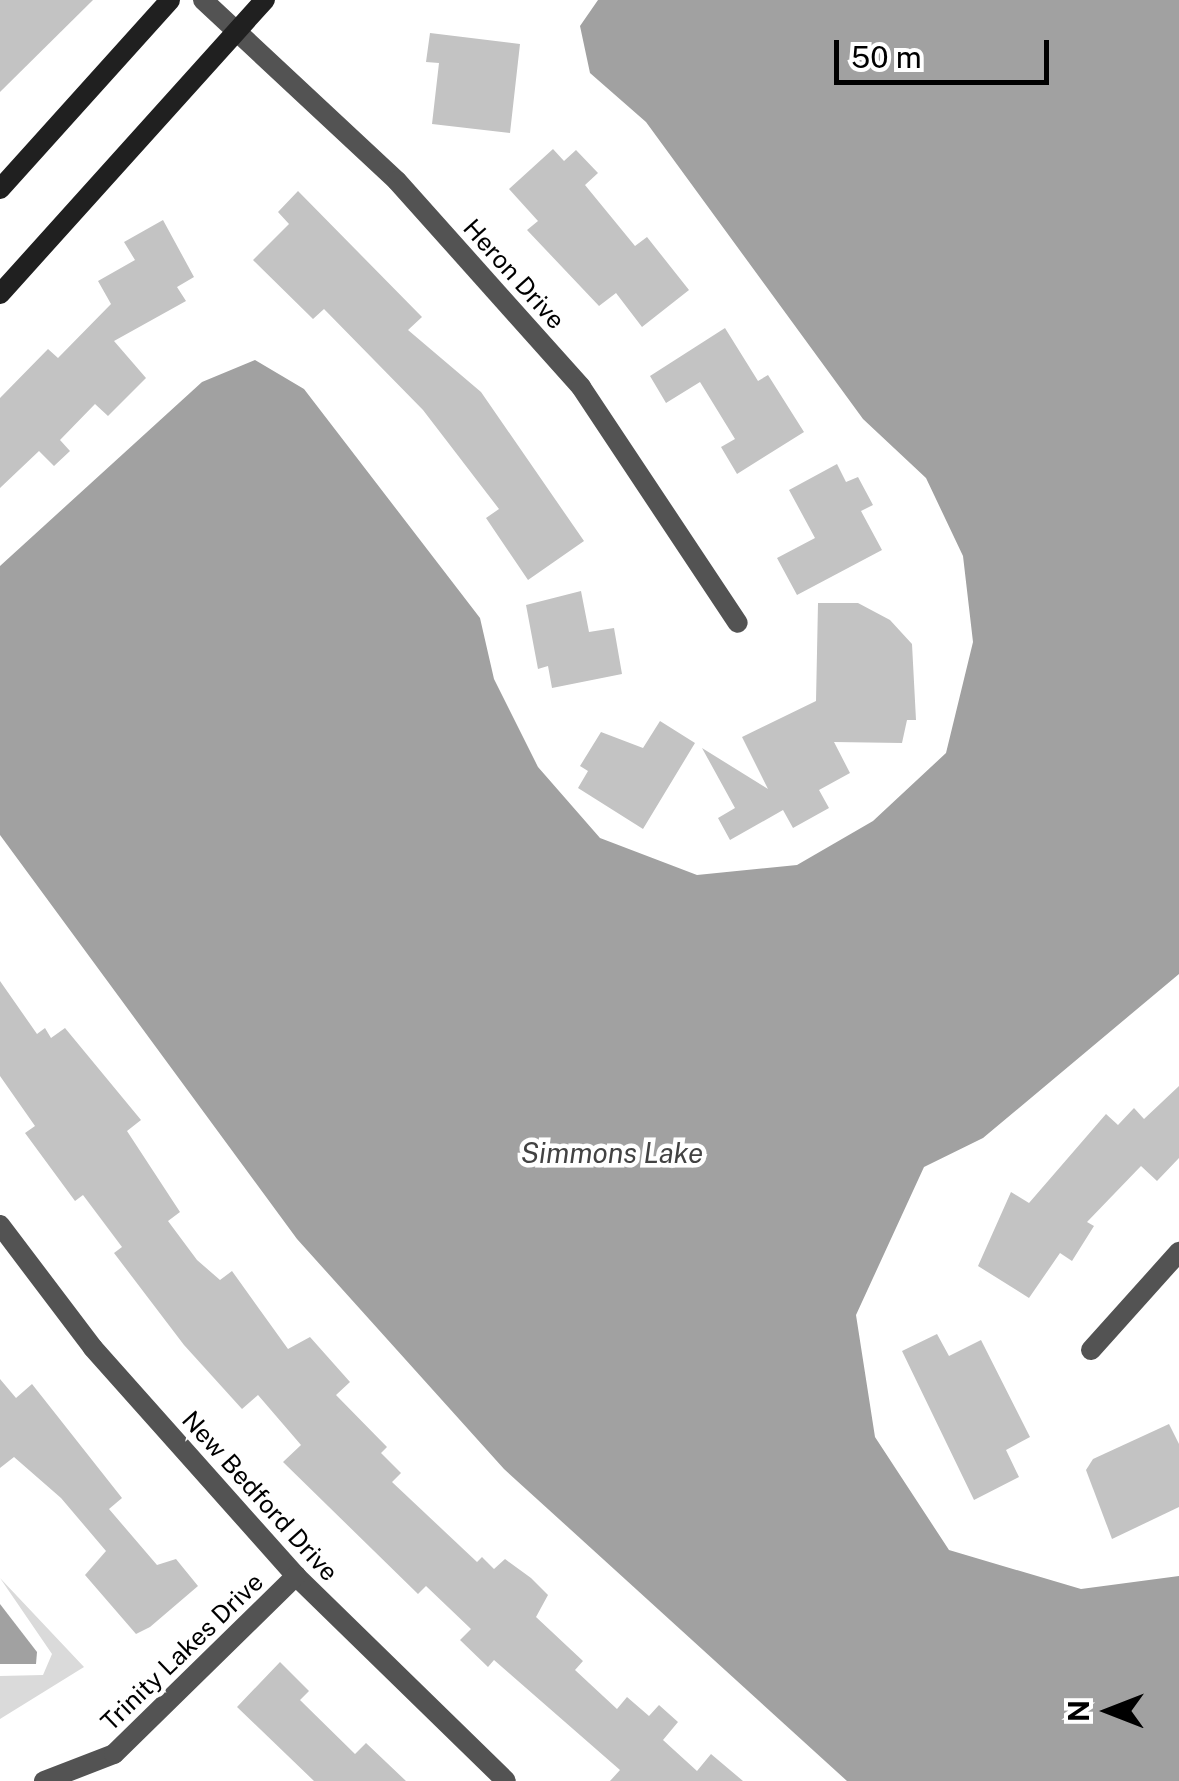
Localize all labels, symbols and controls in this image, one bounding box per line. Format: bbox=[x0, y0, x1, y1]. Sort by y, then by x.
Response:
scale bar bbox=[839, 20, 1054, 82]
text: 50 m bbox=[851, 39, 922, 75]
street label: Heron Drive bbox=[457, 213, 571, 335]
water label: Simmons Lake bbox=[521, 1136, 703, 1170]
street label: New Bedford Drive bbox=[176, 1405, 344, 1587]
street label: Trinity Lakes Drive bbox=[95, 1567, 269, 1737]
north arrow bbox=[1059, 1661, 1159, 1761]
text: N bbox=[1062, 1700, 1095, 1722]

